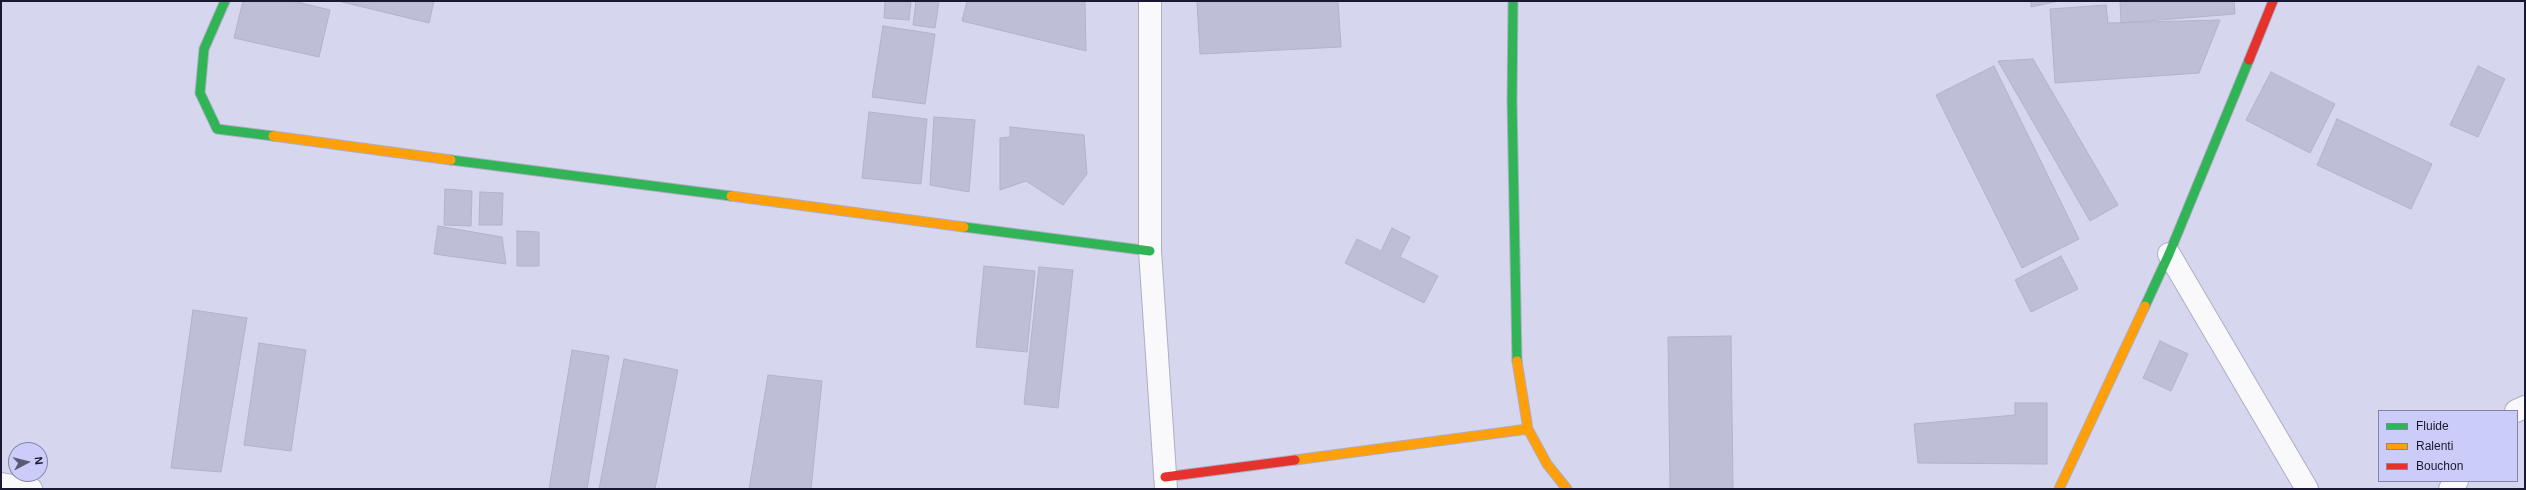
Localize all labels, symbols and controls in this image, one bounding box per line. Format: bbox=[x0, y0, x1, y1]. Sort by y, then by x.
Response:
legend bbox=[2378, 410, 2518, 482]
text: Fluide bbox=[2416, 419, 2449, 433]
text: Ralenti bbox=[2416, 439, 2453, 453]
north arrow bbox=[8, 442, 48, 482]
text: N bbox=[32, 456, 45, 465]
text: Bouchon bbox=[2416, 459, 2463, 473]

